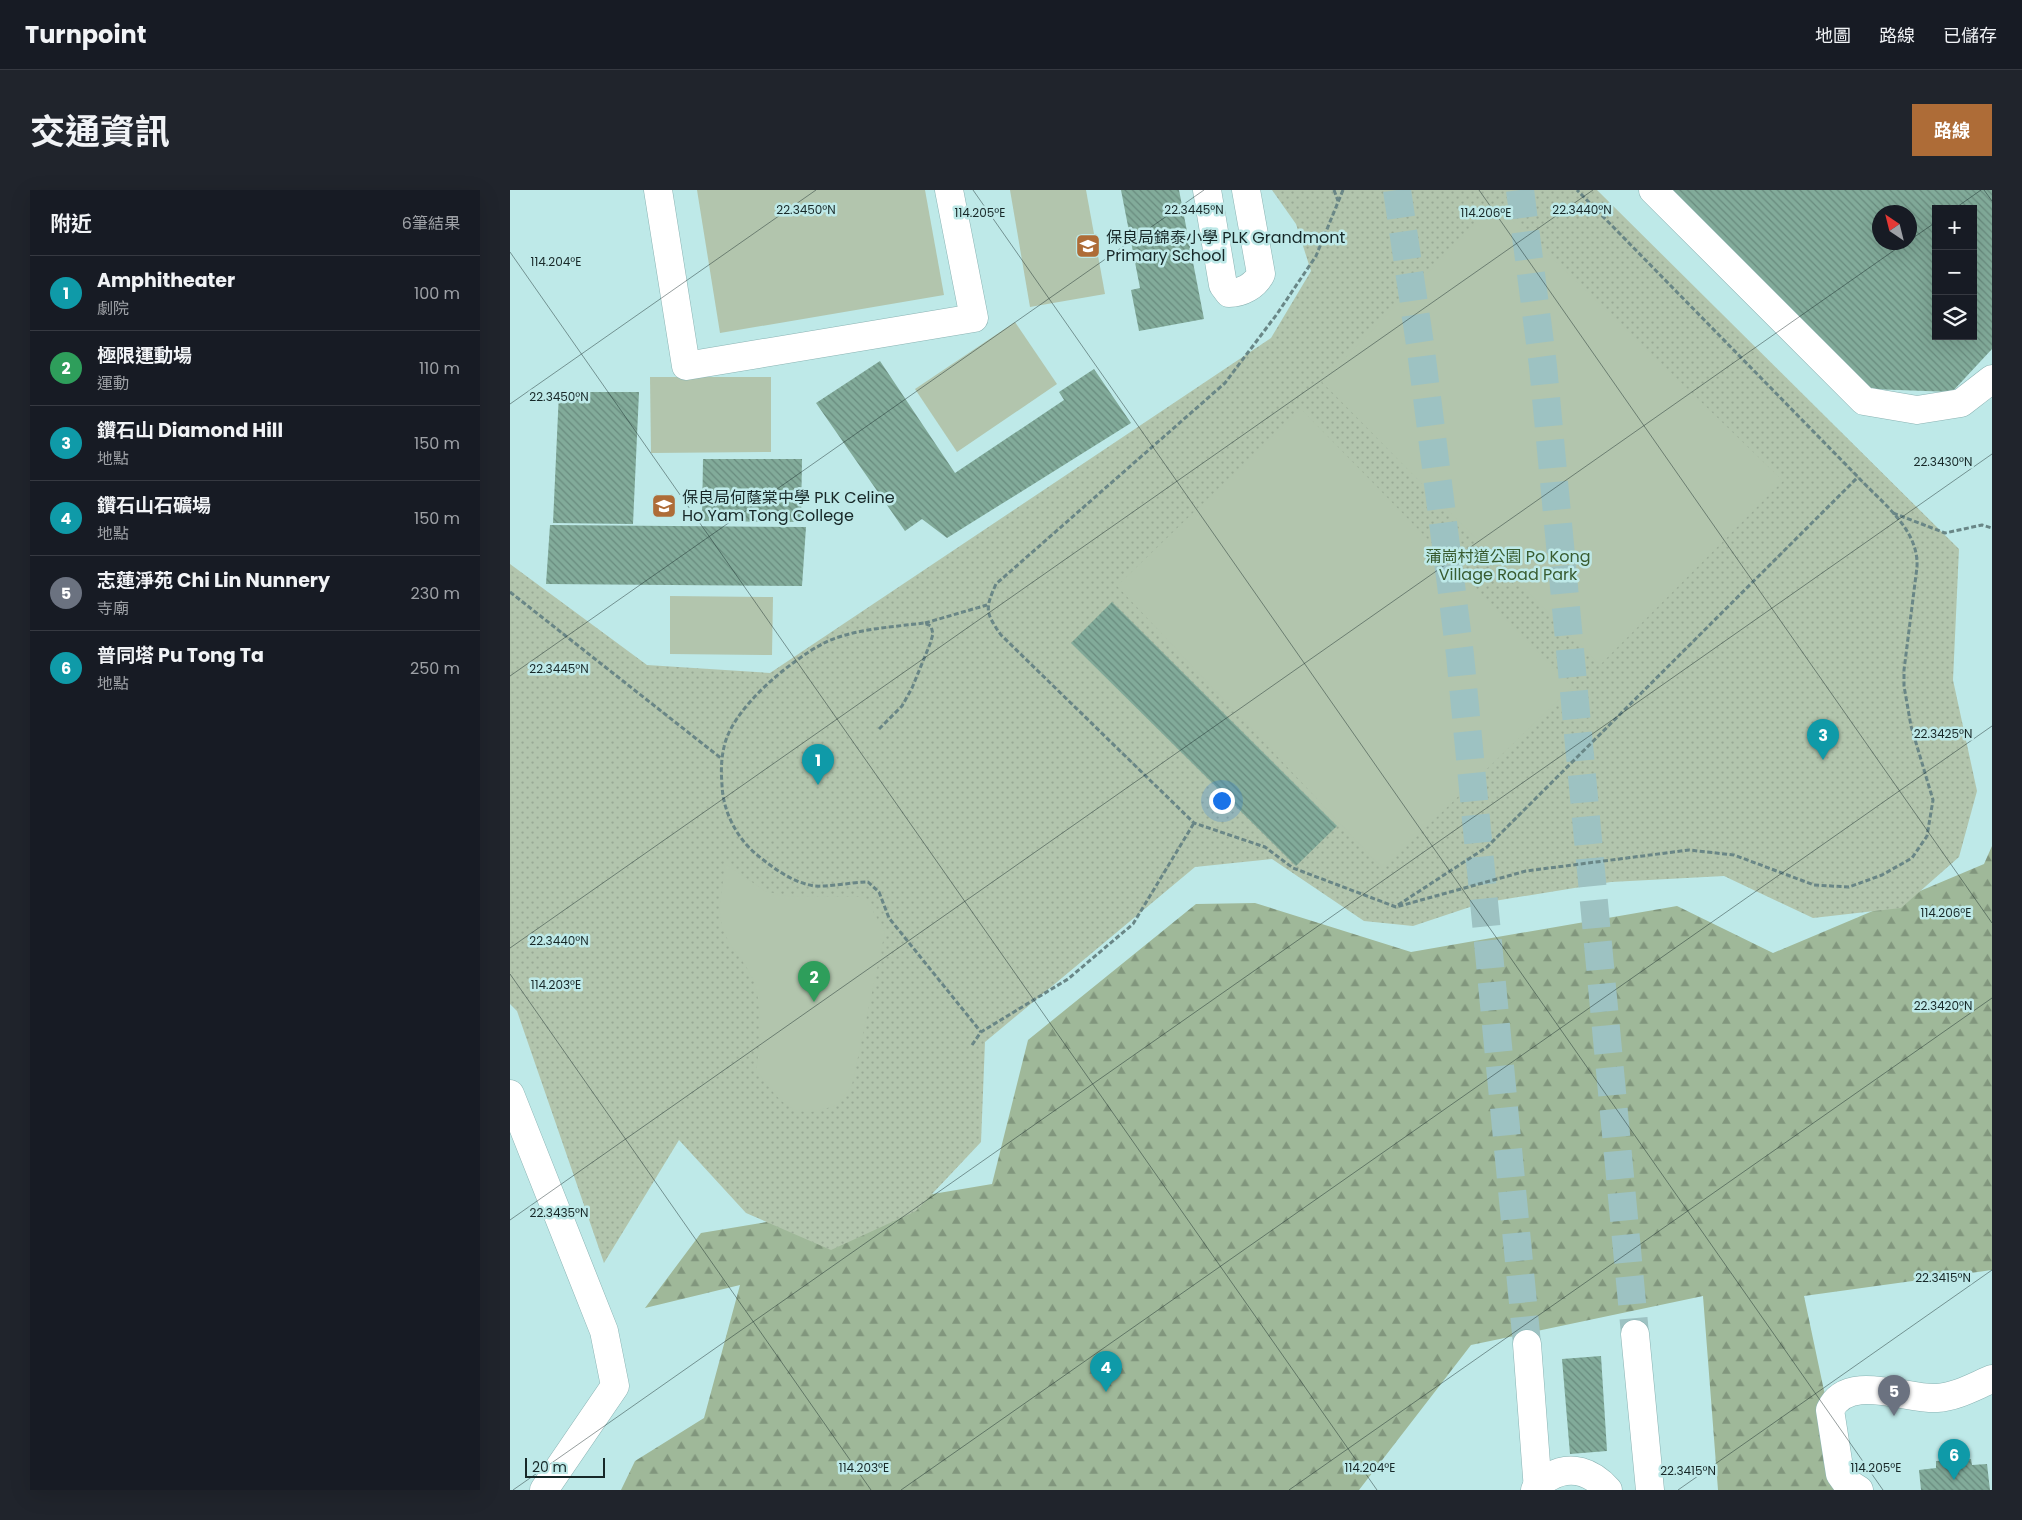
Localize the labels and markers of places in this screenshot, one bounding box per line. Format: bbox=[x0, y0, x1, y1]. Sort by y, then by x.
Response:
place label: 保良局錦泰小學 PLK Grandmont Primary School bbox=[1106, 226, 1346, 267]
school or university icon: 保良局錦泰小學 PLK Grandmont Primary School bbox=[1075, 233, 1101, 259]
place label: 保良局何蔭棠中學 PLK Celine Ho Yam Tong College bbox=[682, 486, 895, 527]
school or university icon: 保良局何蔭棠中學 PLK Celine Ho Yam Tong College bbox=[651, 493, 677, 519]
pin: 3 bbox=[1807, 719, 1839, 760]
pin: 1 bbox=[802, 744, 834, 785]
pin: 2 bbox=[798, 961, 830, 1002]
pin: 4 bbox=[1090, 1351, 1122, 1392]
pin: 5 bbox=[1878, 1375, 1910, 1416]
pin: 6 bbox=[1938, 1439, 1970, 1480]

